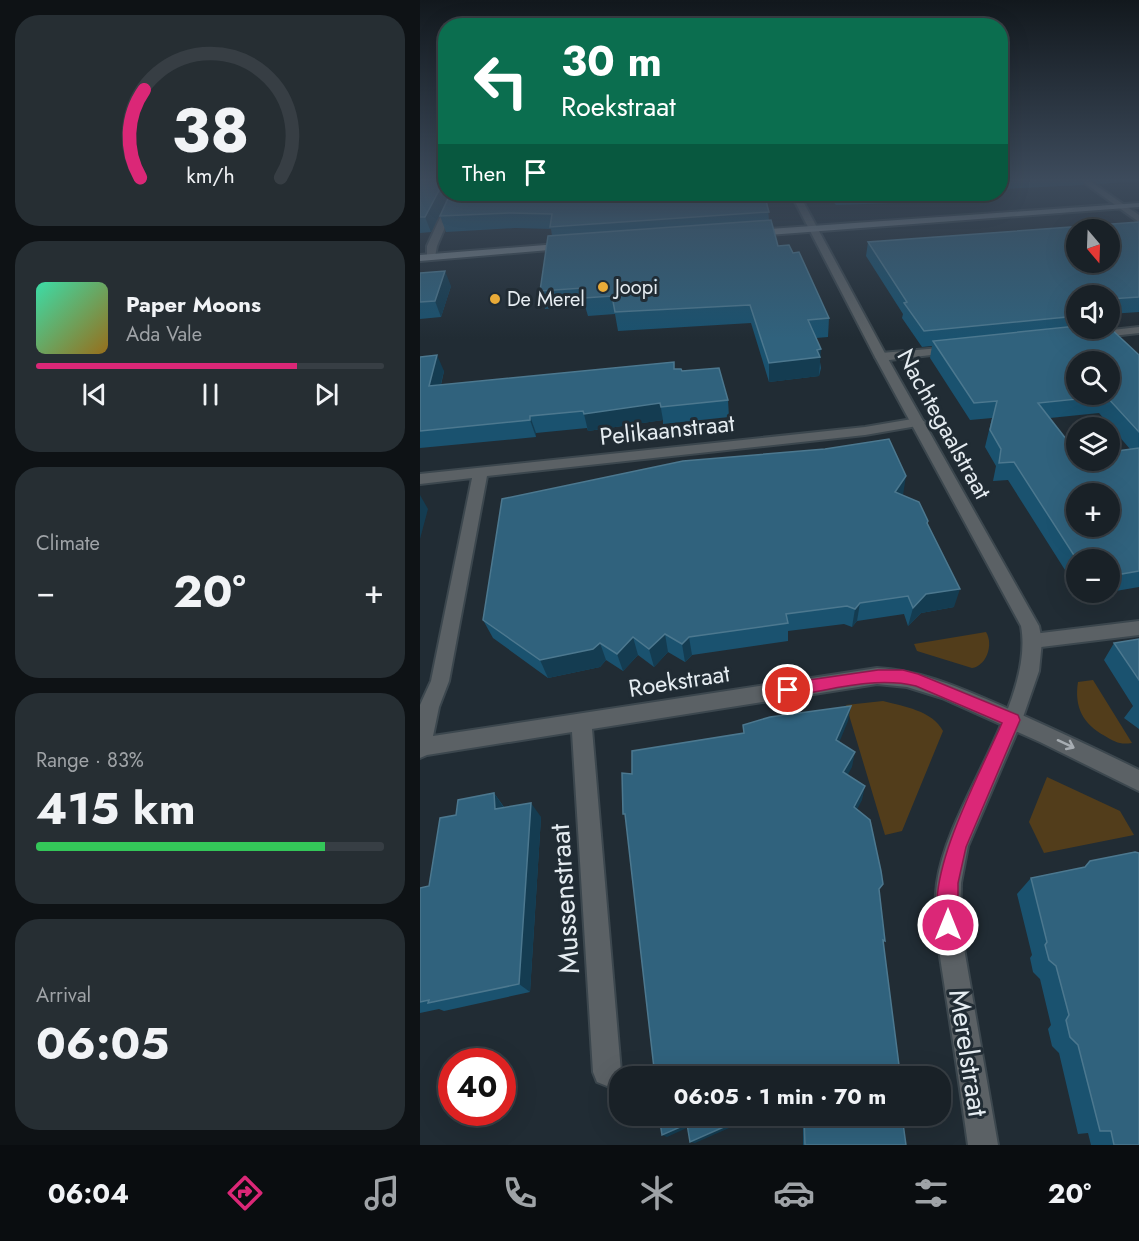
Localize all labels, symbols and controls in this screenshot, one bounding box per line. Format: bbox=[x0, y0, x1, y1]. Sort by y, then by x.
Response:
text: 30 m bbox=[561, 31, 662, 92]
icon: left bbox=[462, 42, 540, 120]
text: 38 bbox=[171, 85, 249, 175]
text: Roekstraat bbox=[561, 87, 676, 126]
icon: arrive bbox=[519, 156, 552, 189]
text: Then bbox=[462, 157, 507, 189]
text: km/h bbox=[186, 160, 234, 191]
north arrow bbox=[1066, 219, 1120, 273]
map controls bbox=[1066, 219, 1120, 603]
place label: Joopi bbox=[612, 273, 658, 302]
marker: Joopi bbox=[596, 280, 610, 294]
place label: De Merel bbox=[507, 285, 585, 314]
button: sound bbox=[1066, 285, 1120, 339]
text: Paper Moons bbox=[126, 288, 261, 320]
marker: De Merel bbox=[488, 292, 502, 306]
text: Ada Vale bbox=[126, 320, 202, 349]
street label: Nachtegaalstraat bbox=[889, 342, 1000, 506]
button: search bbox=[1066, 351, 1120, 405]
icon: previous bbox=[78, 378, 111, 411]
icon: pause bbox=[194, 378, 227, 411]
icon: next bbox=[310, 378, 343, 411]
street label: Pelikaanstraat bbox=[598, 405, 736, 454]
button: layers bbox=[1066, 417, 1120, 471]
button: + bbox=[1066, 483, 1120, 537]
text: Climate bbox=[36, 529, 100, 558]
button: − bbox=[1066, 549, 1120, 603]
text: 20° bbox=[173, 559, 246, 624]
text: − bbox=[36, 568, 55, 615]
text: + bbox=[364, 568, 384, 615]
street label: Roekstraat bbox=[626, 655, 732, 706]
pin bbox=[762, 664, 813, 715]
icon: arrive bbox=[771, 673, 804, 706]
one-way arrow bbox=[1056, 739, 1074, 751]
text: Range · 83% bbox=[36, 746, 144, 775]
text: 415 km bbox=[36, 776, 196, 841]
street label: Mussenstraat bbox=[539, 822, 590, 975]
position arrow bbox=[916, 893, 980, 957]
text: Arrival bbox=[36, 981, 91, 1010]
street label: Merelstraat bbox=[938, 986, 999, 1120]
text: 06:05 bbox=[36, 1011, 169, 1076]
speed limit sign: 40 bbox=[438, 1048, 516, 1126]
text: 06:05 · 1 min · 70 m bbox=[674, 1080, 886, 1112]
icon: directions bbox=[224, 1172, 266, 1214]
icon: music bbox=[361, 1172, 403, 1214]
icon: phone bbox=[499, 1172, 541, 1214]
icon: climate bbox=[636, 1172, 678, 1214]
icon: car bbox=[773, 1172, 815, 1214]
icon: filters bbox=[910, 1172, 952, 1214]
text: 06:04 bbox=[48, 1174, 129, 1213]
text: 20° bbox=[1048, 1174, 1091, 1213]

